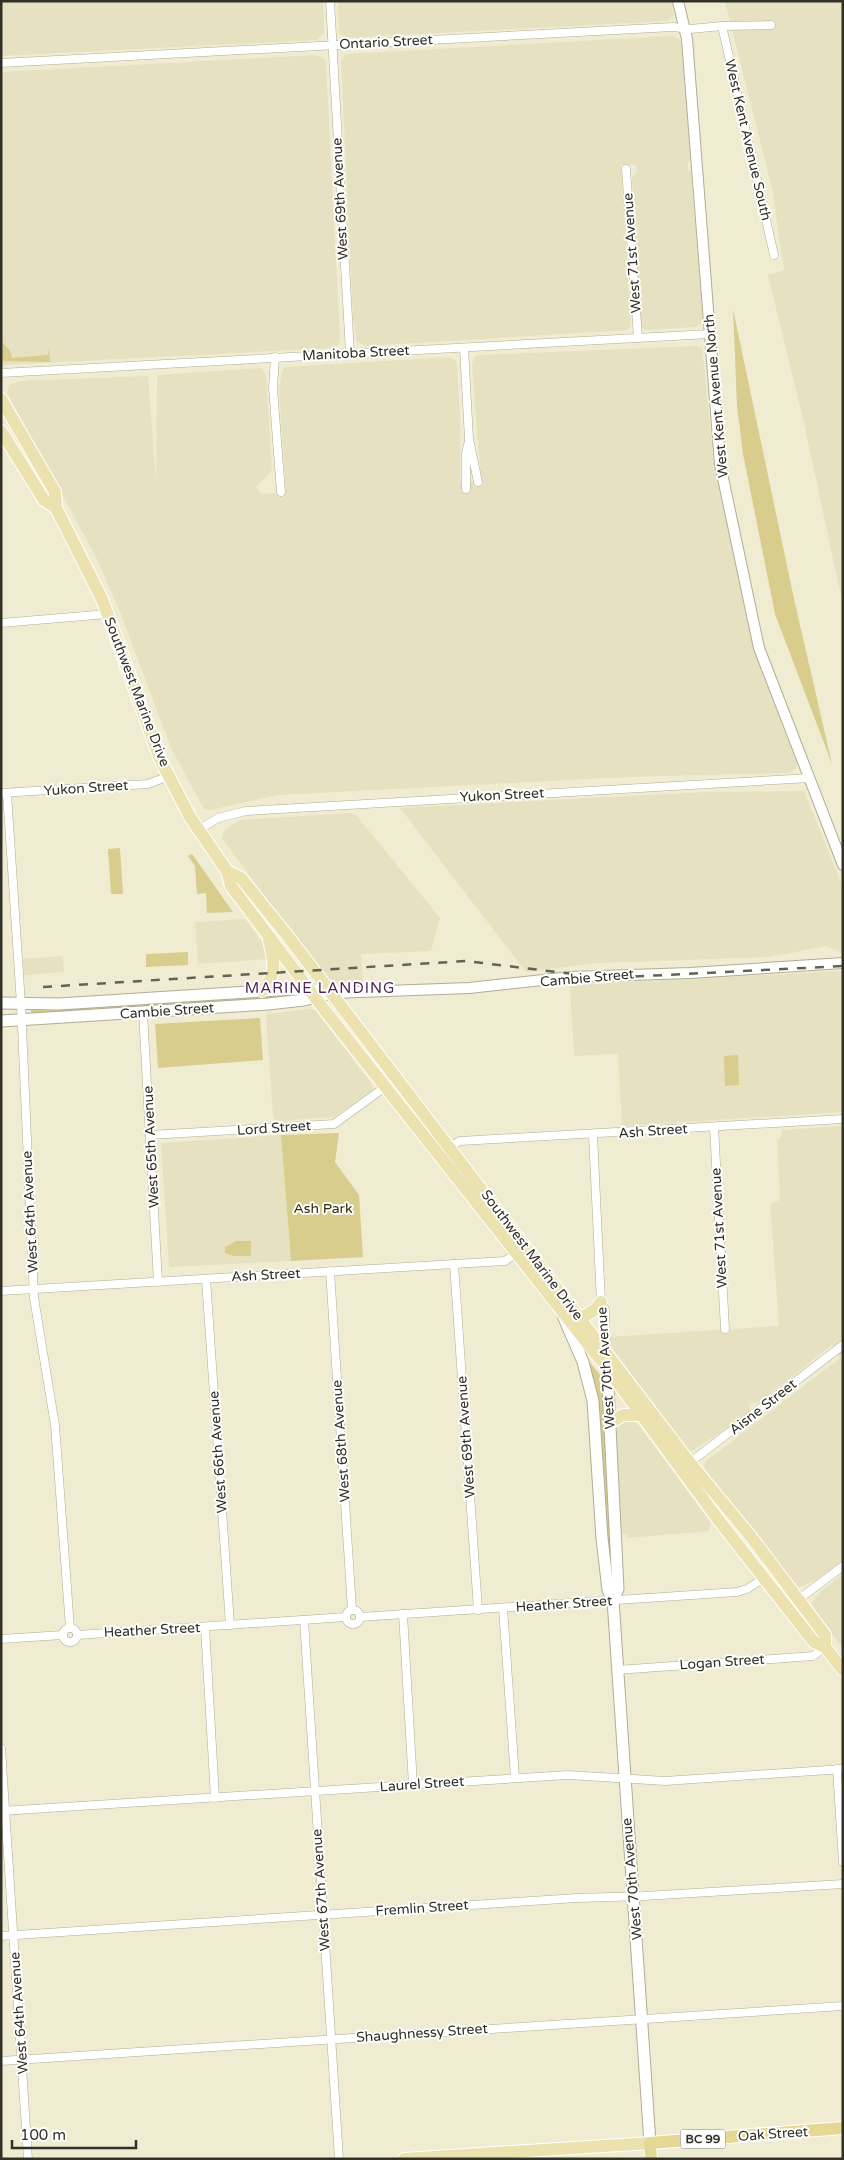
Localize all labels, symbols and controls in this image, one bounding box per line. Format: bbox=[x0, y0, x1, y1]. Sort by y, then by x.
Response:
street label: Ontario Street bbox=[339, 31, 434, 53]
street label: West Kent Avenue South bbox=[721, 58, 775, 222]
street label: West 69th Avenue bbox=[328, 137, 352, 261]
street label: West 71st Avenue bbox=[619, 192, 645, 314]
street label: West Kent Avenue North bbox=[700, 313, 732, 479]
street label: Manitoba Street bbox=[302, 342, 411, 364]
street label: Southwest Marine Drive bbox=[101, 615, 173, 769]
street label: Yukon Street bbox=[43, 777, 129, 799]
street label: Yukon Street bbox=[459, 784, 545, 806]
street label: Cambie Street bbox=[539, 965, 635, 991]
district label: MARINE LANDING bbox=[245, 979, 395, 997]
street label: Cambie Street bbox=[119, 999, 215, 1023]
street label: West 65th Avenue bbox=[139, 1085, 163, 1209]
street label: Lord Street bbox=[236, 1117, 312, 1139]
street label: Ash Street bbox=[618, 1120, 689, 1142]
street label: West 64th Avenue bbox=[18, 1150, 42, 1274]
street label: West 71st Avenue bbox=[707, 1167, 731, 1289]
street label: Southwest Marine Drive bbox=[477, 1186, 587, 1324]
park label: Ash Park bbox=[293, 1200, 353, 1217]
street label: Ash Street bbox=[231, 1265, 302, 1285]
street label: West 70th Avenue bbox=[593, 1306, 619, 1430]
street label: West 69th Avenue bbox=[453, 1375, 479, 1499]
street label: Aisne Street bbox=[726, 1375, 801, 1439]
street label: West 68th Avenue bbox=[328, 1379, 354, 1503]
street label: West 66th Avenue bbox=[205, 1390, 231, 1514]
street label: Heather Street bbox=[515, 1592, 614, 1616]
street label: Heather Street bbox=[103, 1619, 201, 1641]
street label: Logan Street bbox=[679, 1650, 766, 1673]
street label: Laurel Street bbox=[379, 1773, 465, 1795]
street label: West 70th Avenue bbox=[618, 1817, 646, 1941]
street label: West 67th Avenue bbox=[308, 1828, 334, 1952]
street label: Fremlin Street bbox=[375, 1896, 470, 1920]
street label: West 64th Avenue bbox=[6, 1951, 32, 2075]
street label: Shaughnessy Street bbox=[356, 2020, 489, 2046]
scale bar bbox=[12, 2118, 136, 2150]
street label: Oak Street bbox=[737, 2123, 809, 2145]
text: 100 m bbox=[20, 2126, 66, 2144]
road number: BC 99 bbox=[680, 2130, 726, 2148]

